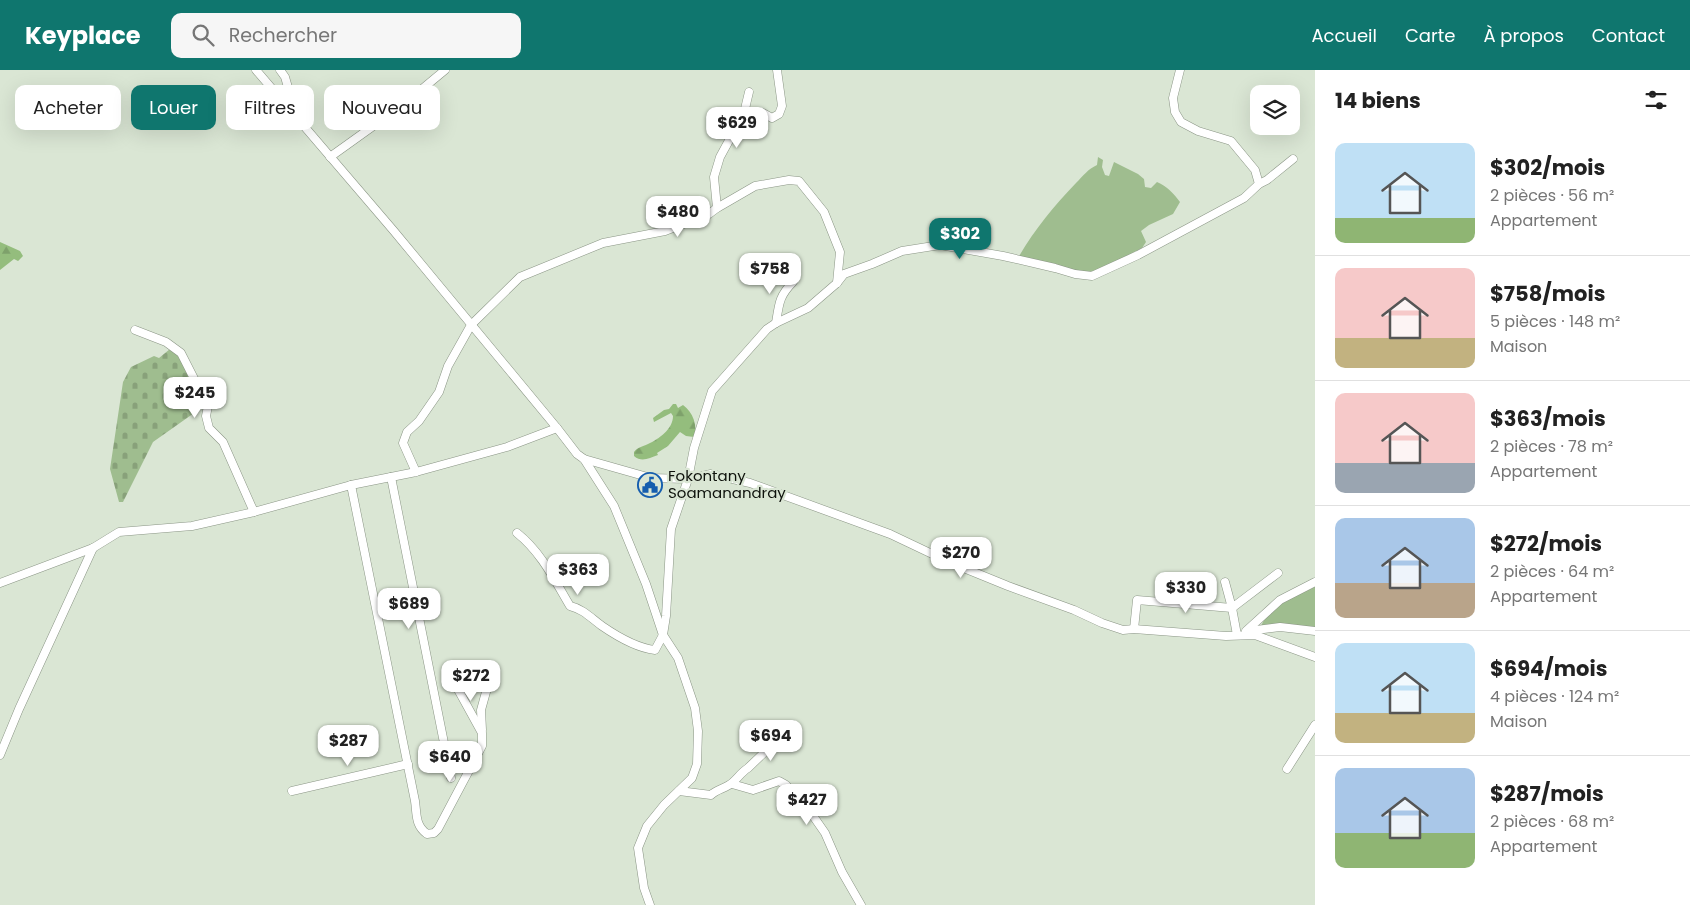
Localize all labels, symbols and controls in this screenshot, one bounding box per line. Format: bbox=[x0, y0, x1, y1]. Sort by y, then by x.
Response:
search box bbox=[171, 13, 521, 58]
text: Keyplace bbox=[25, 19, 141, 52]
icon: search bbox=[189, 21, 217, 49]
text: Rechercher bbox=[229, 22, 337, 49]
text: Accueil bbox=[1311, 23, 1377, 48]
text: Carte bbox=[1405, 23, 1455, 48]
text: À propos bbox=[1483, 23, 1564, 48]
text: Contact bbox=[1592, 23, 1665, 48]
chip: Acheter bbox=[15, 85, 121, 130]
chip: Louer bbox=[131, 85, 216, 130]
chip: Filtres bbox=[226, 85, 314, 130]
chip: Nouveau bbox=[324, 85, 440, 130]
map controls bbox=[1250, 85, 1300, 135]
button: layers bbox=[1250, 85, 1300, 135]
text: 14 biens bbox=[1335, 86, 1421, 115]
icon: filters bbox=[1642, 86, 1670, 114]
pin: $629 bbox=[707, 106, 767, 149]
text: $629 bbox=[717, 111, 757, 134]
text: $302/mois bbox=[1490, 153, 1605, 182]
icon: home bbox=[1375, 163, 1435, 223]
text: 2 pièces · 56 m² bbox=[1490, 184, 1614, 207]
pin: $480 bbox=[648, 196, 708, 238]
text: $480 bbox=[657, 200, 699, 223]
text: Appartement bbox=[1490, 209, 1597, 232]
pin: $302 bbox=[930, 218, 990, 260]
text: $302 bbox=[940, 222, 980, 245]
pin: $758 bbox=[740, 252, 800, 295]
text: $758 bbox=[750, 257, 790, 280]
text: $758/mois bbox=[1490, 279, 1605, 308]
icon: home bbox=[1375, 288, 1435, 348]
text: 5 pièces · 148 m² bbox=[1490, 310, 1620, 333]
text: Maison bbox=[1490, 335, 1547, 358]
pin: $245 bbox=[165, 376, 225, 419]
text: $245 bbox=[175, 381, 215, 404]
text: $363/mois bbox=[1490, 404, 1606, 433]
icon: home bbox=[1375, 413, 1435, 473]
text: 2 pièces · 78 m² bbox=[1490, 435, 1613, 458]
text: Appartement bbox=[1490, 460, 1597, 483]
place label: Fokontany Soamanandray bbox=[668, 465, 786, 503]
public building icon: Fokontany Soamanandray bbox=[637, 472, 663, 498]
text: $272/mois bbox=[1490, 529, 1602, 558]
pin: $270 bbox=[931, 536, 991, 579]
icon: home bbox=[1375, 538, 1435, 598]
text: $270 bbox=[942, 541, 980, 564]
pin: $363 bbox=[548, 554, 608, 596]
text: $363 bbox=[558, 558, 598, 581]
text: 2 pièces · 64 m² bbox=[1490, 560, 1614, 583]
pin: $330 bbox=[1156, 572, 1216, 614]
text: $330 bbox=[1166, 576, 1206, 599]
text: Appartement bbox=[1490, 585, 1597, 608]
pin: $689 bbox=[379, 588, 439, 630]
text: $689 bbox=[389, 592, 429, 615]
text: $694/mois bbox=[1490, 654, 1607, 683]
pin: $272 bbox=[441, 660, 501, 702]
icon: home bbox=[1375, 663, 1435, 723]
text: $272 bbox=[452, 664, 490, 687]
text: 4 pièces · 124 m² bbox=[1490, 685, 1619, 708]
text: Maison bbox=[1490, 710, 1547, 733]
pin: $694 bbox=[741, 720, 801, 762]
pin: $287 bbox=[318, 724, 378, 767]
text: $694 bbox=[750, 724, 792, 747]
text: $287 bbox=[329, 729, 367, 752]
pin: $640 bbox=[420, 740, 480, 783]
text: $640 bbox=[429, 745, 471, 768]
text: $287/mois bbox=[1490, 779, 1604, 808]
pin: $427 bbox=[777, 784, 837, 826]
text: $427 bbox=[787, 788, 827, 811]
icon: home bbox=[1375, 788, 1435, 848]
text: 2 pièces · 68 m² bbox=[1490, 810, 1614, 833]
text: Appartement bbox=[1490, 835, 1597, 858]

